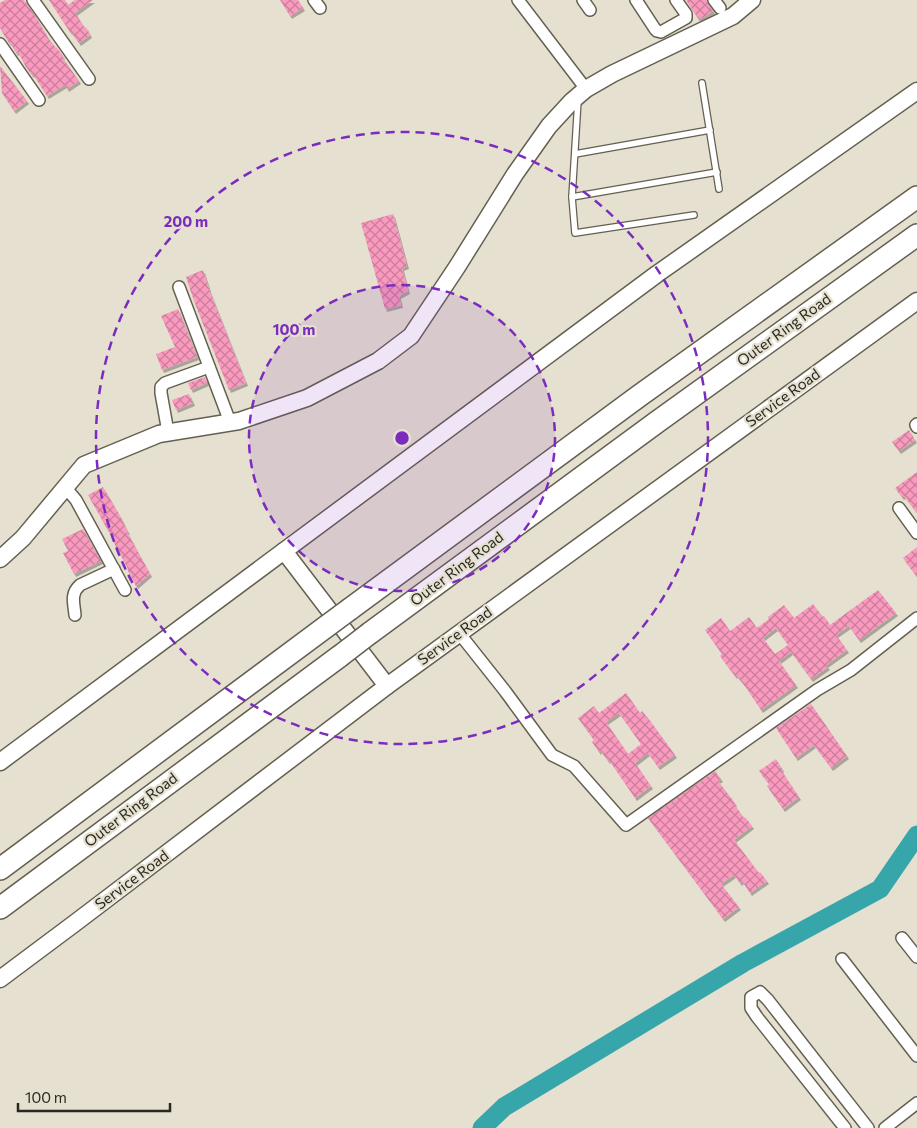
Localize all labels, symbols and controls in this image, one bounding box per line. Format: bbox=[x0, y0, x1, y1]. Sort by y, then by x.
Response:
text: 200 m bbox=[164, 212, 208, 230]
street label: Outer Ring Road bbox=[733, 289, 834, 369]
text: 100 m bbox=[273, 320, 315, 338]
street label: Service Road bbox=[742, 364, 823, 430]
centre of rings bbox=[393, 429, 411, 447]
street label: Outer Ring Road bbox=[406, 527, 507, 609]
street label: Service Road bbox=[414, 602, 495, 668]
street label: Outer Ring Road bbox=[80, 768, 181, 850]
street label: Service Road bbox=[91, 846, 172, 913]
scale bar bbox=[18, 1080, 170, 1112]
text: 100 m bbox=[25, 1088, 67, 1106]

